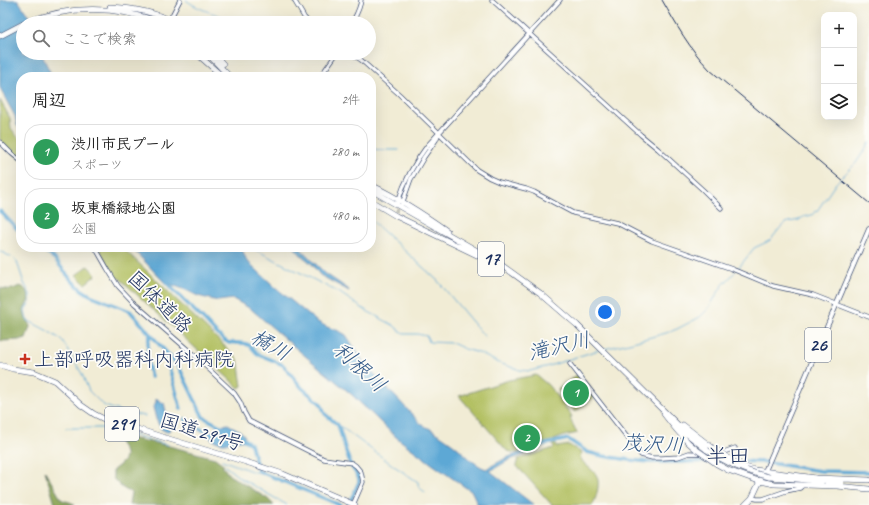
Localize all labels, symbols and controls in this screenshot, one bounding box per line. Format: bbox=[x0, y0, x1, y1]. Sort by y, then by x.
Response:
map controls bbox=[821, 12, 857, 120]
button: + bbox=[821, 12, 857, 48]
search box bbox=[16, 16, 376, 60]
icon: search bbox=[30, 27, 52, 49]
text: ここで検索 bbox=[62, 30, 137, 49]
button: − bbox=[821, 48, 857, 84]
button: layers bbox=[821, 84, 857, 120]
text: 周辺 bbox=[32, 90, 66, 111]
text: 2件 bbox=[341, 92, 360, 108]
text: 渋川市民プール bbox=[71, 135, 175, 154]
text: 1 bbox=[43, 144, 49, 160]
text: 280 m bbox=[331, 144, 359, 160]
text: スポーツ bbox=[71, 157, 123, 173]
text: 坂東橋緑地公園 bbox=[71, 199, 176, 218]
text: 2 bbox=[43, 208, 49, 224]
text: 480 m bbox=[331, 208, 359, 224]
text: 公園 bbox=[71, 221, 97, 237]
road number: 17 bbox=[478, 242, 504, 276]
street label: 国体道路 bbox=[123, 265, 197, 339]
your location bbox=[595, 302, 615, 322]
water label: 橘川 bbox=[246, 323, 296, 367]
water label: 滝沢川 bbox=[525, 326, 593, 366]
road number: 26 bbox=[805, 328, 831, 362]
water label: 利根川 bbox=[328, 336, 392, 398]
place label: 上部呼吸器科内科病院 bbox=[34, 347, 234, 372]
marker: 上部呼吸器科内科病院 bbox=[19, 353, 31, 365]
pin: 1 bbox=[563, 378, 589, 408]
road number: 291 bbox=[105, 407, 139, 441]
street label: 国道291号 bbox=[157, 407, 247, 457]
pin: 2 bbox=[514, 423, 540, 453]
water label: 茂沢川 bbox=[621, 429, 685, 459]
district label: 半田 bbox=[706, 442, 750, 470]

